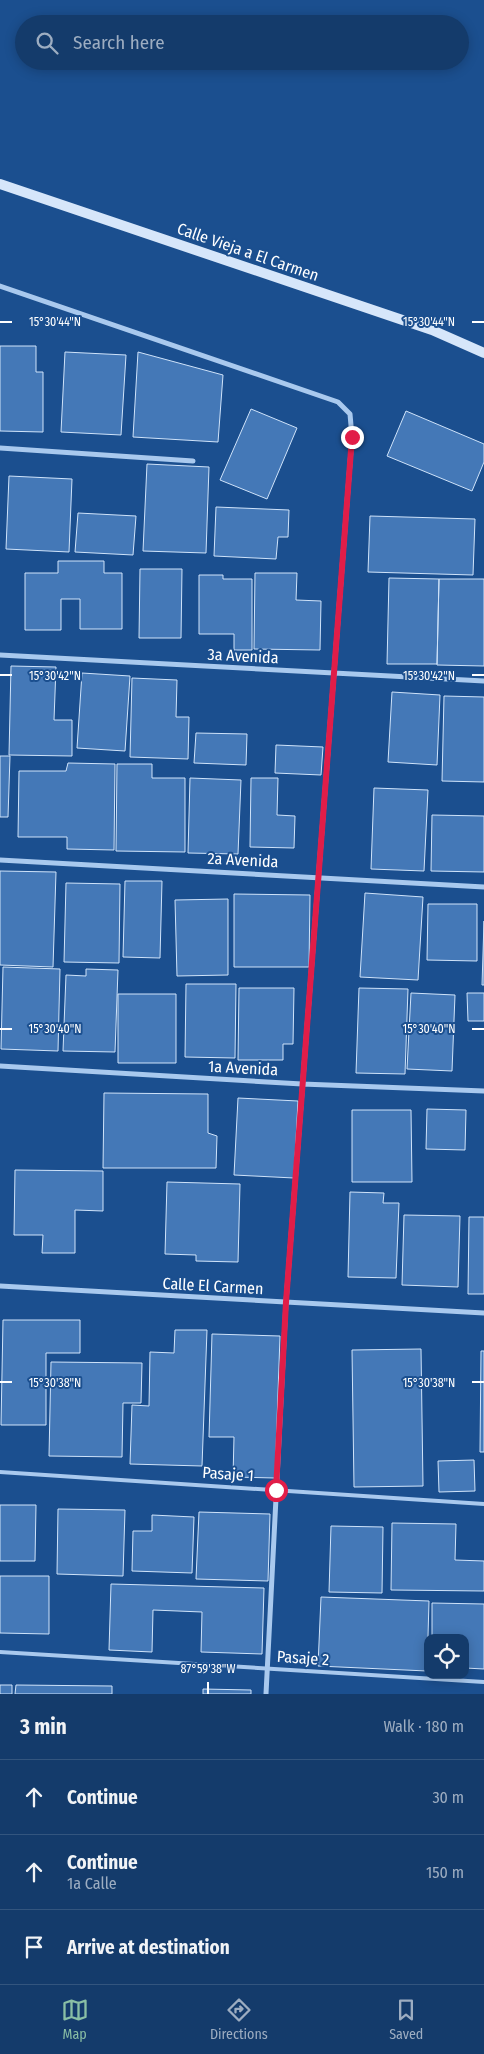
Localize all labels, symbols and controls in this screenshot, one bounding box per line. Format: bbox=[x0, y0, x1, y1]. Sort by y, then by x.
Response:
search box bbox=[15, 15, 469, 70]
icon: search bbox=[33, 29, 61, 57]
text: Search here bbox=[73, 31, 165, 54]
street label: Calle Vieja a El Carmen bbox=[175, 219, 321, 285]
text: 15°30'44"N bbox=[29, 315, 81, 329]
text: 15°30'44"N bbox=[403, 315, 455, 329]
route end bbox=[341, 426, 364, 449]
street label: 3a Avenida bbox=[207, 645, 279, 667]
text: 15°30'42"N bbox=[29, 669, 81, 683]
text: 15°30'42"N bbox=[403, 669, 455, 683]
street label: 2a Avenida bbox=[207, 849, 279, 871]
text: 15°30'40"N bbox=[29, 1022, 81, 1036]
text: 15°30'40"N bbox=[403, 1022, 455, 1036]
street label: 1a Avenida bbox=[207, 1057, 279, 1079]
street label: Calle El Carmen bbox=[162, 1274, 264, 1298]
text: 15°30'38"N bbox=[29, 1376, 81, 1390]
text: 15°30'38"N bbox=[403, 1376, 455, 1390]
street label: Pasaje 1 bbox=[202, 1463, 254, 1485]
route start bbox=[265, 1479, 288, 1502]
map controls bbox=[424, 1634, 469, 1679]
button: locate bbox=[424, 1634, 469, 1679]
street label: Pasaje 2 bbox=[276, 1647, 330, 1669]
text: 87°59'38"W bbox=[181, 1662, 235, 1676]
text: 3 min bbox=[20, 1714, 67, 1740]
text: Walk · 180 m bbox=[384, 1717, 464, 1736]
icon: ahead bbox=[20, 1783, 48, 1811]
text: Continue bbox=[67, 1786, 138, 1809]
text: 30 m bbox=[432, 1788, 464, 1807]
text: Continue bbox=[67, 1851, 138, 1874]
icon: ahead bbox=[20, 1858, 48, 1886]
text: 150 m bbox=[426, 1863, 464, 1882]
text: 1a Calle bbox=[67, 1874, 117, 1893]
icon: arrive bbox=[20, 1933, 48, 1961]
text: Arrive at destination bbox=[67, 1936, 230, 1959]
tab: Map bbox=[61, 1996, 89, 2043]
tab: Directions bbox=[210, 1996, 268, 2043]
tab: Saved bbox=[389, 1996, 423, 2043]

